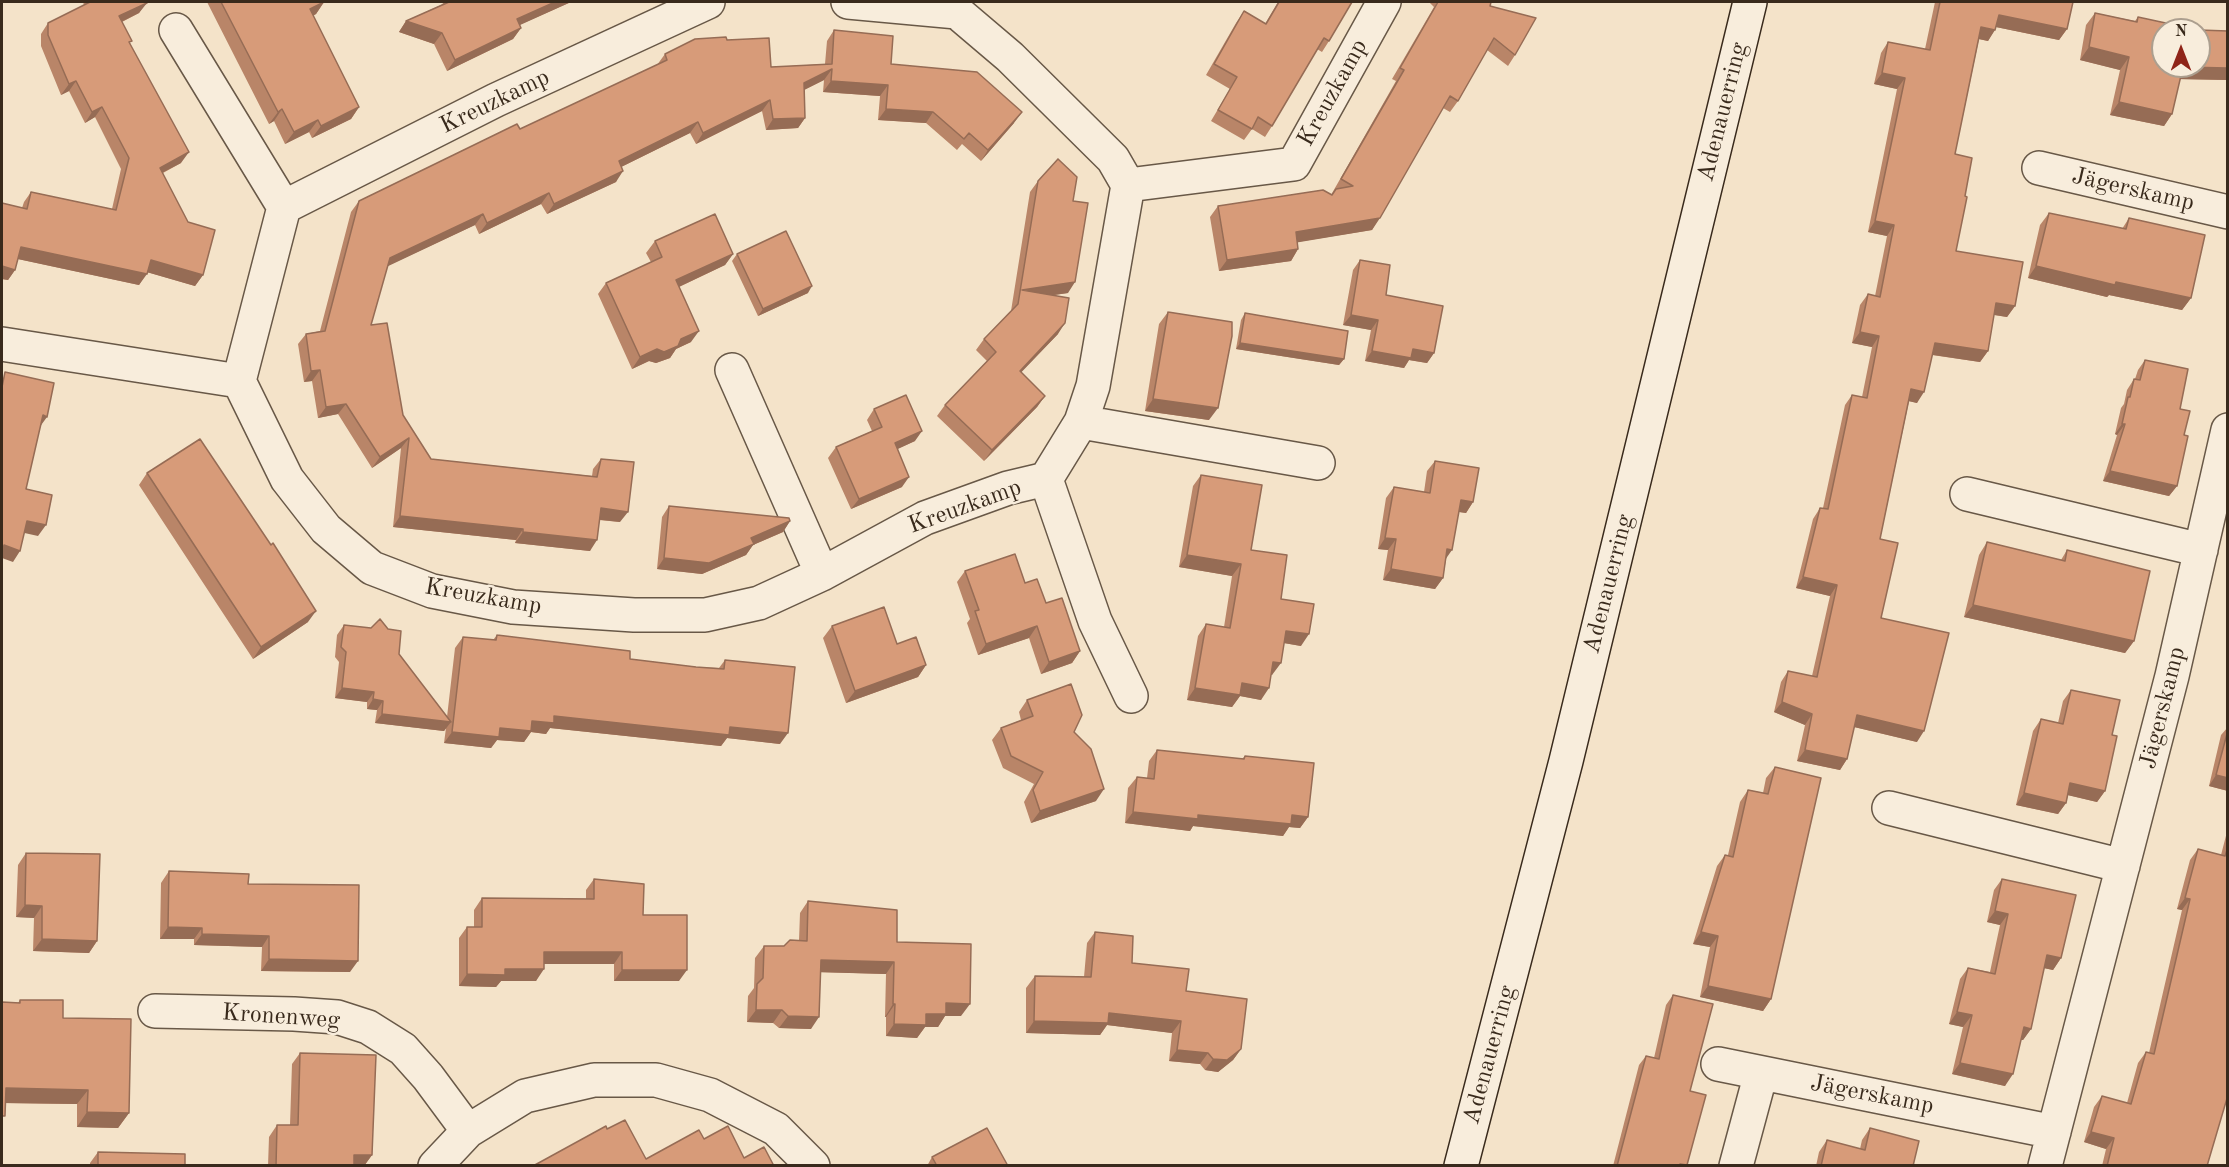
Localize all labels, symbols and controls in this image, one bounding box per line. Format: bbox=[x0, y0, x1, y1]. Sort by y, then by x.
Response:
north arrow bbox=[2151, 18, 2211, 78]
text: N bbox=[2175, 24, 2187, 40]
street label: Kreuzkamp bbox=[1292, 34, 1374, 152]
street label: Adenauerring bbox=[1692, 39, 1754, 185]
street label: Kreuzkamp bbox=[436, 63, 554, 141]
street label: Jägerskamp bbox=[2069, 162, 2197, 218]
street label: Kreuzkamp bbox=[905, 473, 1025, 541]
street label: Adenauerring bbox=[1578, 511, 1640, 657]
street label: Kreuzkamp bbox=[422, 573, 544, 621]
street label: Jägerskamp bbox=[2134, 644, 2192, 772]
street label: Adenauerring bbox=[1458, 982, 1522, 1128]
street label: Kronenweg bbox=[221, 999, 341, 1035]
street label: Jägerskamp bbox=[1808, 1069, 1936, 1121]

